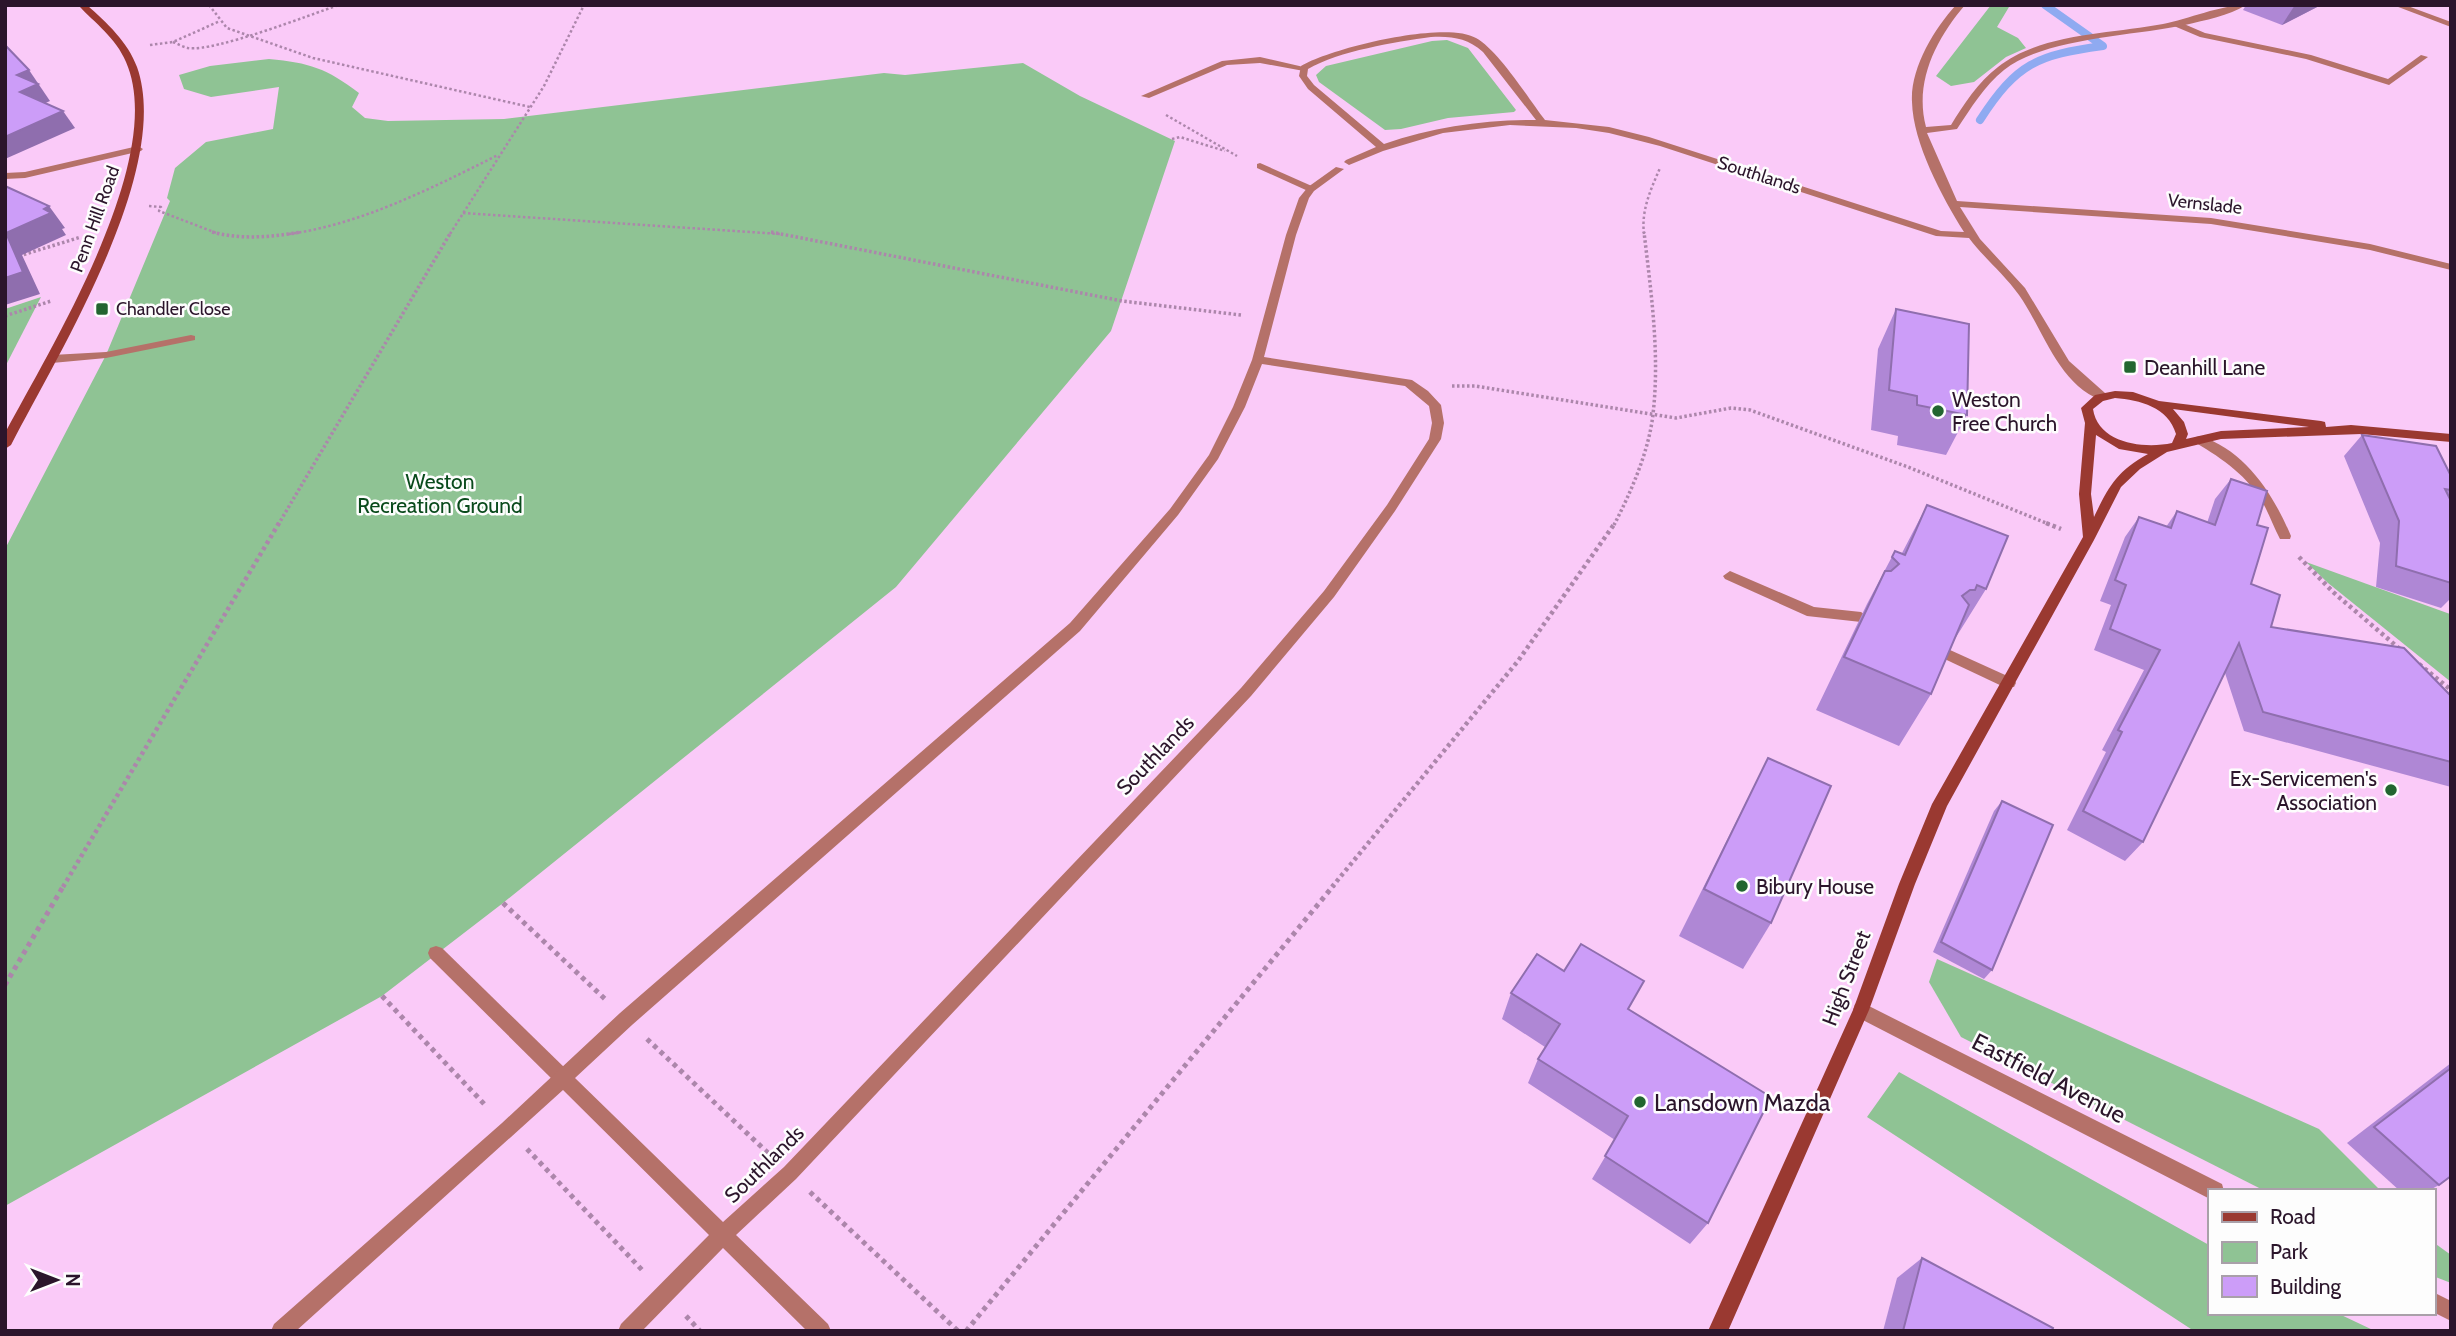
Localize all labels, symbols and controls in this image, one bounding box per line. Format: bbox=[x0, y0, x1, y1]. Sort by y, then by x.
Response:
street label: Southlands bbox=[1715, 151, 1803, 199]
street label: Penn Hill Road bbox=[66, 163, 124, 275]
street label: Vernslade bbox=[2167, 189, 2243, 219]
place label: Chandler Close bbox=[116, 298, 230, 320]
marker: Chandler Close bbox=[94, 301, 110, 317]
place label: Deanhill Lane bbox=[2144, 355, 2266, 380]
marker: Deanhill Lane bbox=[2122, 359, 2138, 375]
place label: Weston Free Church bbox=[1952, 387, 2057, 436]
marker: Weston Free Church bbox=[1930, 403, 1946, 419]
park label: Weston Recreation Ground bbox=[357, 469, 523, 518]
street label: Southlands bbox=[1111, 710, 1199, 800]
place label: Ex-Servicemen's Association bbox=[2230, 766, 2377, 815]
marker: Ex-Servicemen's Association bbox=[2383, 782, 2399, 798]
place label: Bibury House bbox=[1756, 874, 1874, 899]
marker: Bibury House bbox=[1734, 878, 1750, 894]
street label: High Street bbox=[1816, 927, 1876, 1029]
street label: Eastfield Avenue bbox=[1967, 1027, 2131, 1129]
place label: Lansdown Mazda bbox=[1654, 1088, 1831, 1117]
marker: Lansdown Mazda bbox=[1632, 1094, 1648, 1110]
street label: Southlands bbox=[719, 1120, 809, 1208]
legend bbox=[2208, 1189, 2435, 1315]
text: Road bbox=[2270, 1204, 2316, 1229]
text: Park bbox=[2270, 1239, 2308, 1264]
north arrow bbox=[21, 1245, 91, 1315]
text: N bbox=[61, 1273, 84, 1287]
text: Building bbox=[2270, 1274, 2342, 1299]

